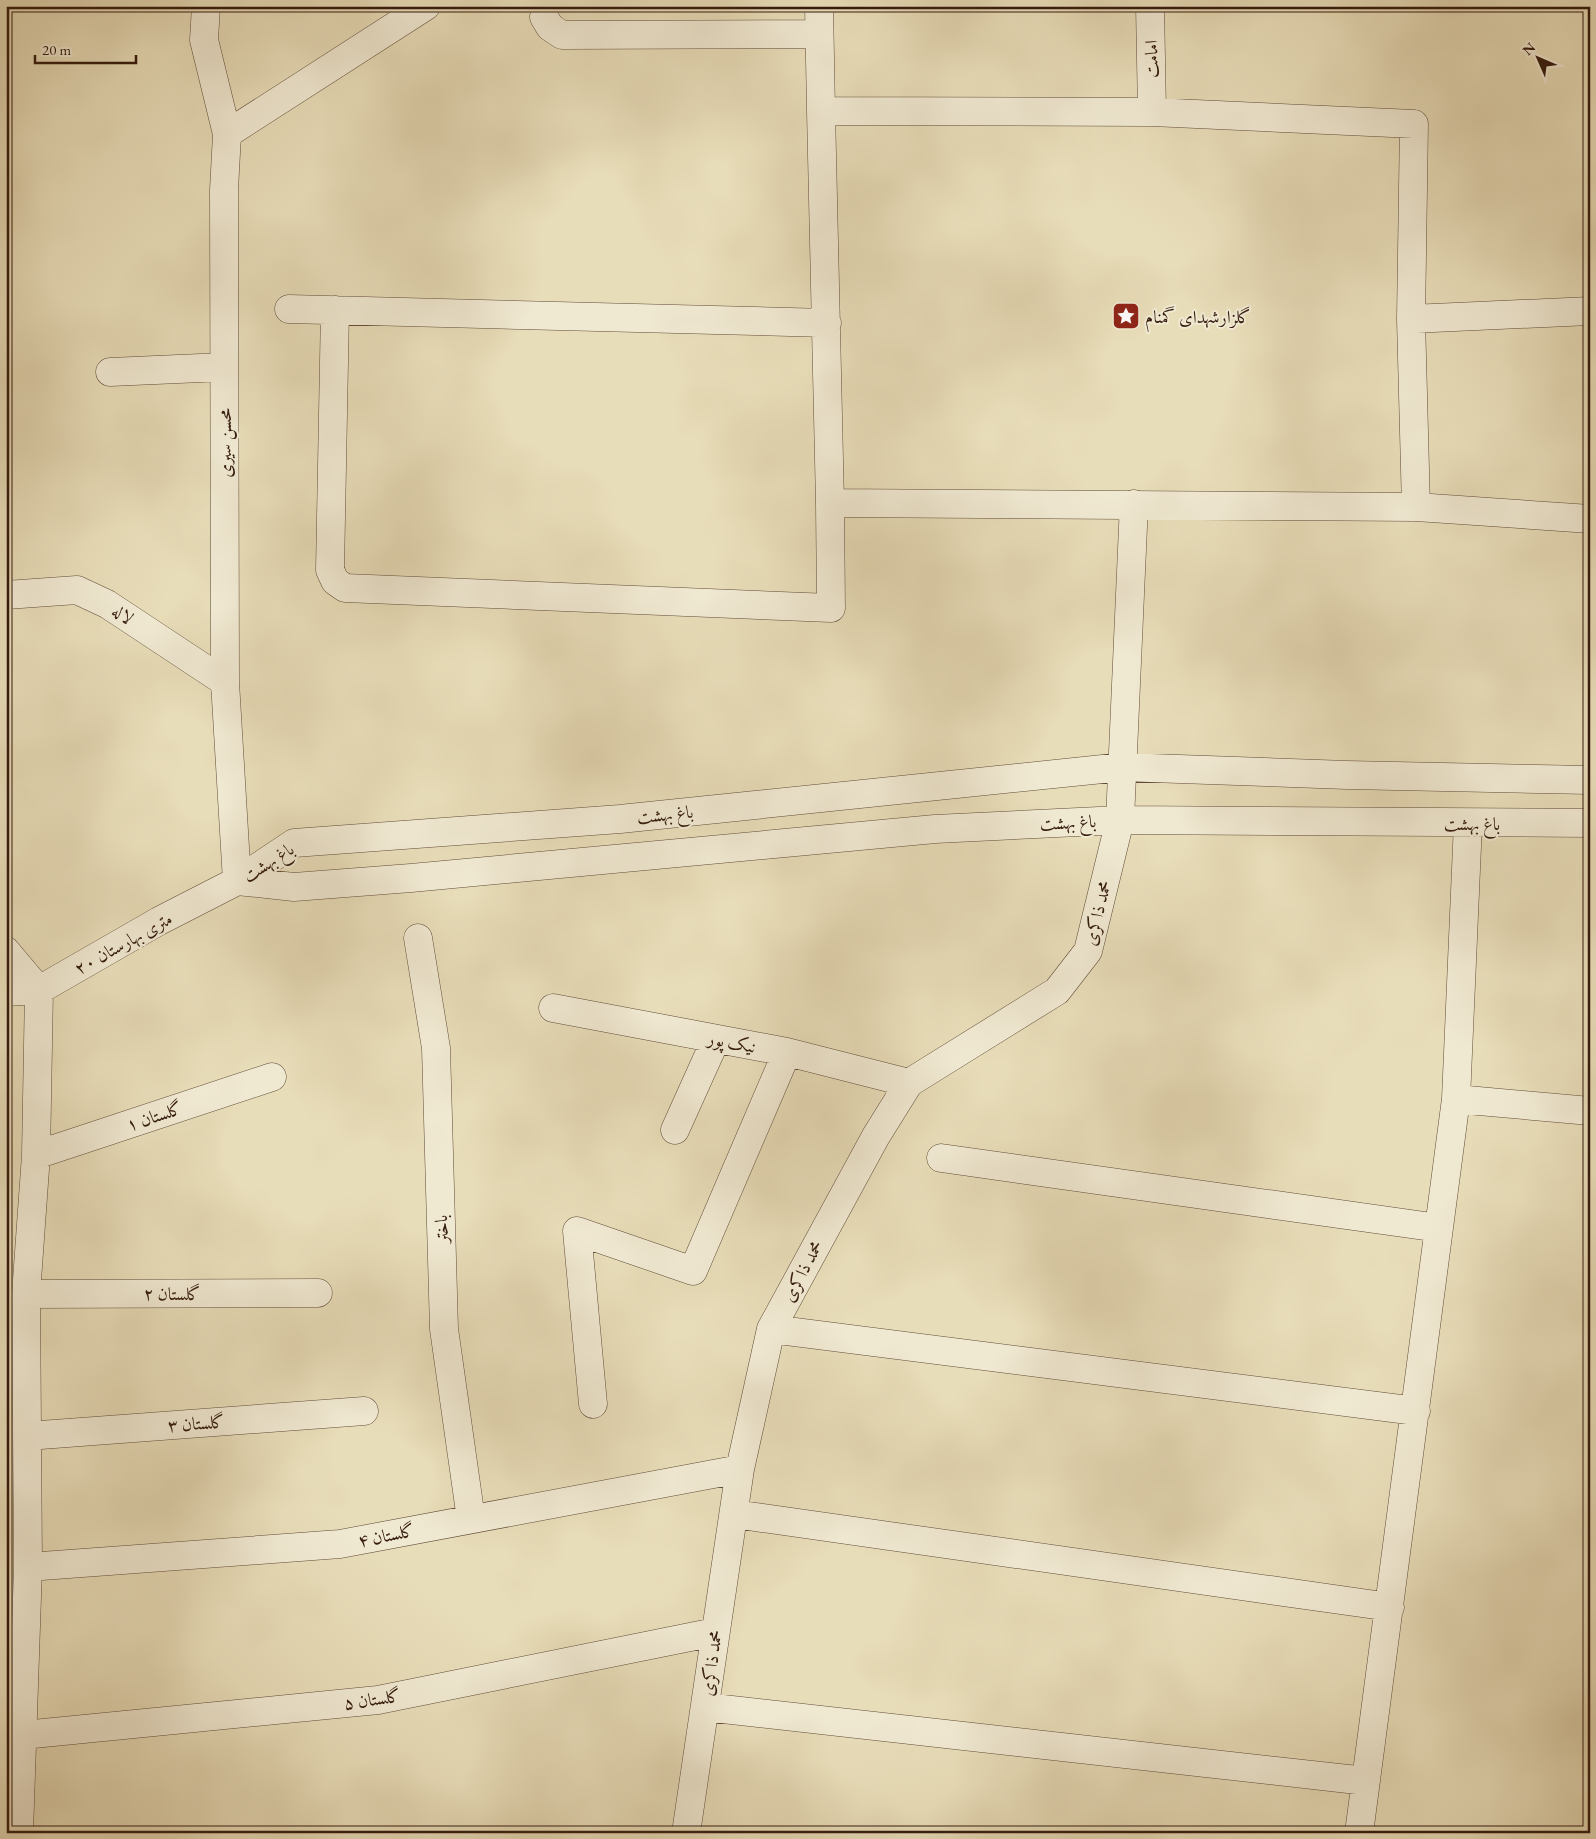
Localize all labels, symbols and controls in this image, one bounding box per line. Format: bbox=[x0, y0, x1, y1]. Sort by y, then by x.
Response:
scale bar bbox=[35, 32, 136, 64]
north arrow bbox=[1514, 32, 1564, 82]
text: N bbox=[1518, 38, 1540, 59]
text: 20 m bbox=[42, 40, 71, 59]
street label: امامت bbox=[1139, 40, 1163, 78]
place icon: گلزارشهدای گمنام bbox=[1111, 301, 1141, 331]
place label: گلزارشهدای گمنام bbox=[1145, 305, 1251, 333]
street label: محسن سیری bbox=[213, 408, 237, 478]
street label: لاله bbox=[108, 599, 138, 629]
street label: باغ بهشت bbox=[636, 800, 695, 832]
street label: باغ بهشت bbox=[1039, 809, 1097, 839]
street label: باغ بهشت bbox=[1444, 812, 1500, 839]
street label: باغ بهشت bbox=[238, 837, 300, 890]
street label: محمد ذاکری bbox=[1078, 878, 1116, 948]
street label: ۲۰ متری بهارستان bbox=[70, 907, 177, 980]
street label: نیک پور bbox=[704, 1026, 758, 1060]
street label: گلستان ۱ bbox=[123, 1096, 185, 1136]
street label: باختر bbox=[429, 1214, 453, 1246]
street label: محمد ذاکری bbox=[776, 1236, 828, 1306]
street label: گلستان ۲ bbox=[143, 1282, 201, 1305]
street label: گلستان ۳ bbox=[167, 1410, 225, 1436]
street label: گلستان ۴ bbox=[356, 1518, 416, 1552]
street label: محمد ذاکری bbox=[695, 1629, 727, 1697]
street label: گلستان ۵ bbox=[342, 1684, 402, 1714]

